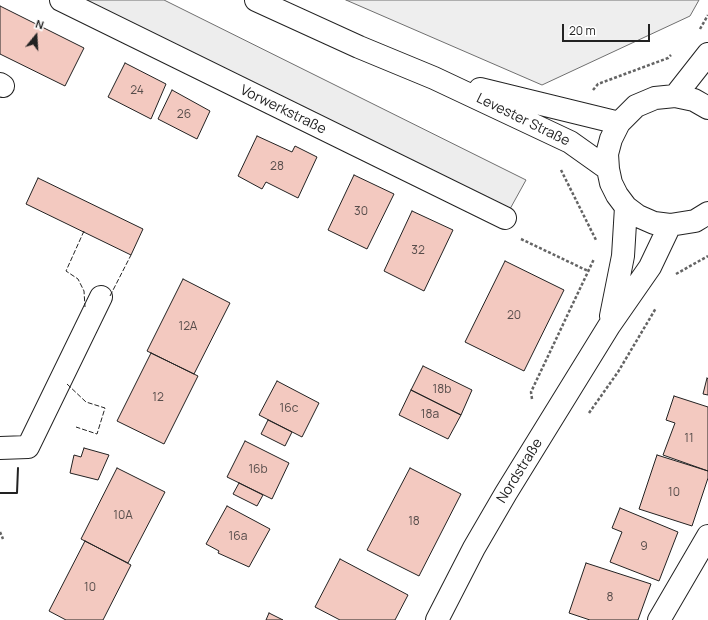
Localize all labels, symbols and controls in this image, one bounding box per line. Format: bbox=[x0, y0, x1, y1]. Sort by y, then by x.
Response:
north arrow bbox=[16, 16, 56, 56]
text: N bbox=[34, 16, 46, 32]
scale bar bbox=[564, 16, 652, 42]
text: 20 m bbox=[569, 22, 596, 39]
street label: Vorwerkstraße bbox=[237, 82, 329, 138]
house number: 24 bbox=[130, 84, 144, 98]
street label: Levester Straße bbox=[473, 90, 573, 150]
house number: 26 bbox=[177, 108, 191, 122]
house number: 28 bbox=[270, 160, 284, 174]
house number: 30 bbox=[354, 205, 368, 219]
house number: 32 bbox=[411, 244, 425, 258]
house number: 20 bbox=[507, 309, 521, 323]
house number: 12A bbox=[179, 320, 197, 334]
house number: 18b bbox=[433, 383, 451, 397]
house number: 12 bbox=[152, 391, 164, 405]
house number: 16c bbox=[280, 402, 298, 416]
house number: 18a bbox=[421, 408, 439, 422]
house number: 11 bbox=[684, 432, 694, 446]
street label: Nordstraße bbox=[494, 436, 546, 506]
house number: 16b bbox=[248, 463, 268, 477]
house number: 10 bbox=[668, 486, 680, 500]
house number: 10A bbox=[113, 509, 133, 523]
house number: 18 bbox=[408, 515, 420, 529]
house number: 16a bbox=[229, 530, 247, 544]
house number: 9 bbox=[640, 540, 648, 554]
house number: 10 bbox=[84, 581, 96, 595]
house number: 8 bbox=[607, 591, 613, 605]

